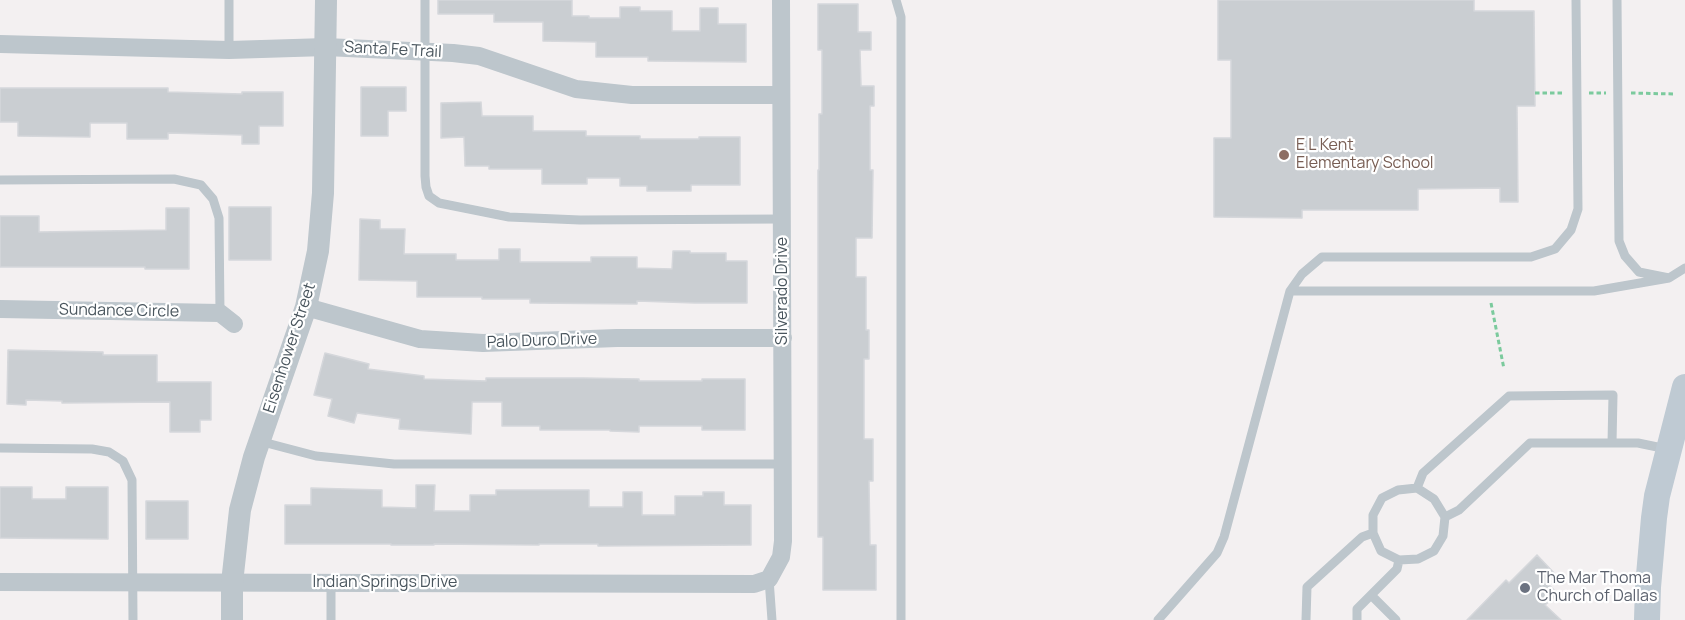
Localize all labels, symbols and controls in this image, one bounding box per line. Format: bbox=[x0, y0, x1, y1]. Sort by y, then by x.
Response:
street label: Santa Fe Trail bbox=[344, 38, 442, 62]
place label: E L Kent Elementary School bbox=[1296, 136, 1434, 174]
marker: E L Kent Elementary School bbox=[1277, 148, 1291, 162]
street label: Silverado Drive bbox=[773, 237, 793, 345]
street label: Eisenhower Street bbox=[260, 280, 320, 416]
street label: Sundance Circle bbox=[59, 300, 179, 322]
street label: Palo Duro Drive bbox=[486, 329, 598, 353]
place label: The Mar Thoma Church of Dallas bbox=[1537, 569, 1657, 607]
street label: Indian Springs Drive bbox=[313, 573, 457, 593]
marker: The Mar Thoma Church of Dallas bbox=[1518, 581, 1532, 595]

